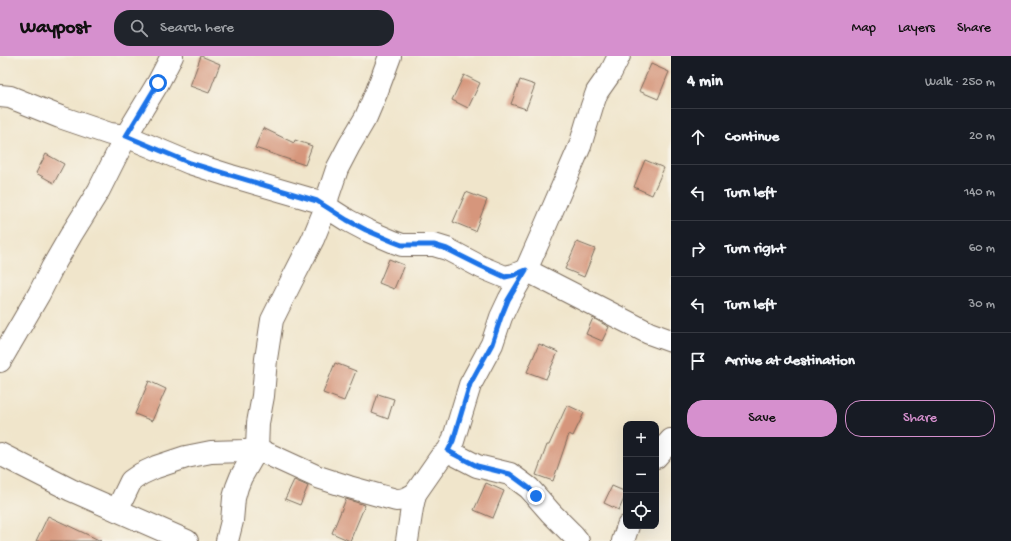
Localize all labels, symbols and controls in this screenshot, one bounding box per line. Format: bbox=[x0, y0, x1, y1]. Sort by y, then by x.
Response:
search box bbox=[114, 10, 394, 46]
text: Waypost bbox=[20, 17, 90, 40]
icon: search bbox=[128, 17, 150, 39]
text: Search here bbox=[160, 19, 234, 37]
text: Map bbox=[852, 20, 876, 37]
text: Layers bbox=[898, 20, 935, 37]
text: Share bbox=[957, 20, 991, 37]
text: 4 min bbox=[687, 72, 723, 92]
route start bbox=[149, 74, 167, 92]
text: Walk · 250 m bbox=[925, 75, 995, 90]
icon: ahead bbox=[687, 126, 709, 148]
text: Continue bbox=[725, 128, 779, 146]
text: 20 m bbox=[969, 129, 995, 144]
icon: left bbox=[687, 182, 709, 204]
text: Turn left bbox=[725, 184, 776, 202]
text: 140 m bbox=[964, 185, 995, 200]
icon: right bbox=[687, 238, 709, 260]
text: Turn right bbox=[725, 240, 785, 258]
text: 60 m bbox=[969, 241, 995, 256]
icon: left bbox=[687, 294, 709, 316]
text: Turn left bbox=[725, 296, 776, 314]
text: 30 m bbox=[969, 297, 995, 312]
icon: arrive bbox=[687, 350, 709, 372]
text: Arrive at destination bbox=[725, 352, 855, 370]
button: Save bbox=[687, 400, 837, 437]
button: Share bbox=[845, 400, 995, 437]
map controls bbox=[623, 421, 659, 529]
button: + bbox=[623, 421, 659, 457]
button: − bbox=[623, 457, 659, 493]
route end bbox=[527, 487, 545, 505]
button: locate bbox=[623, 493, 659, 529]

